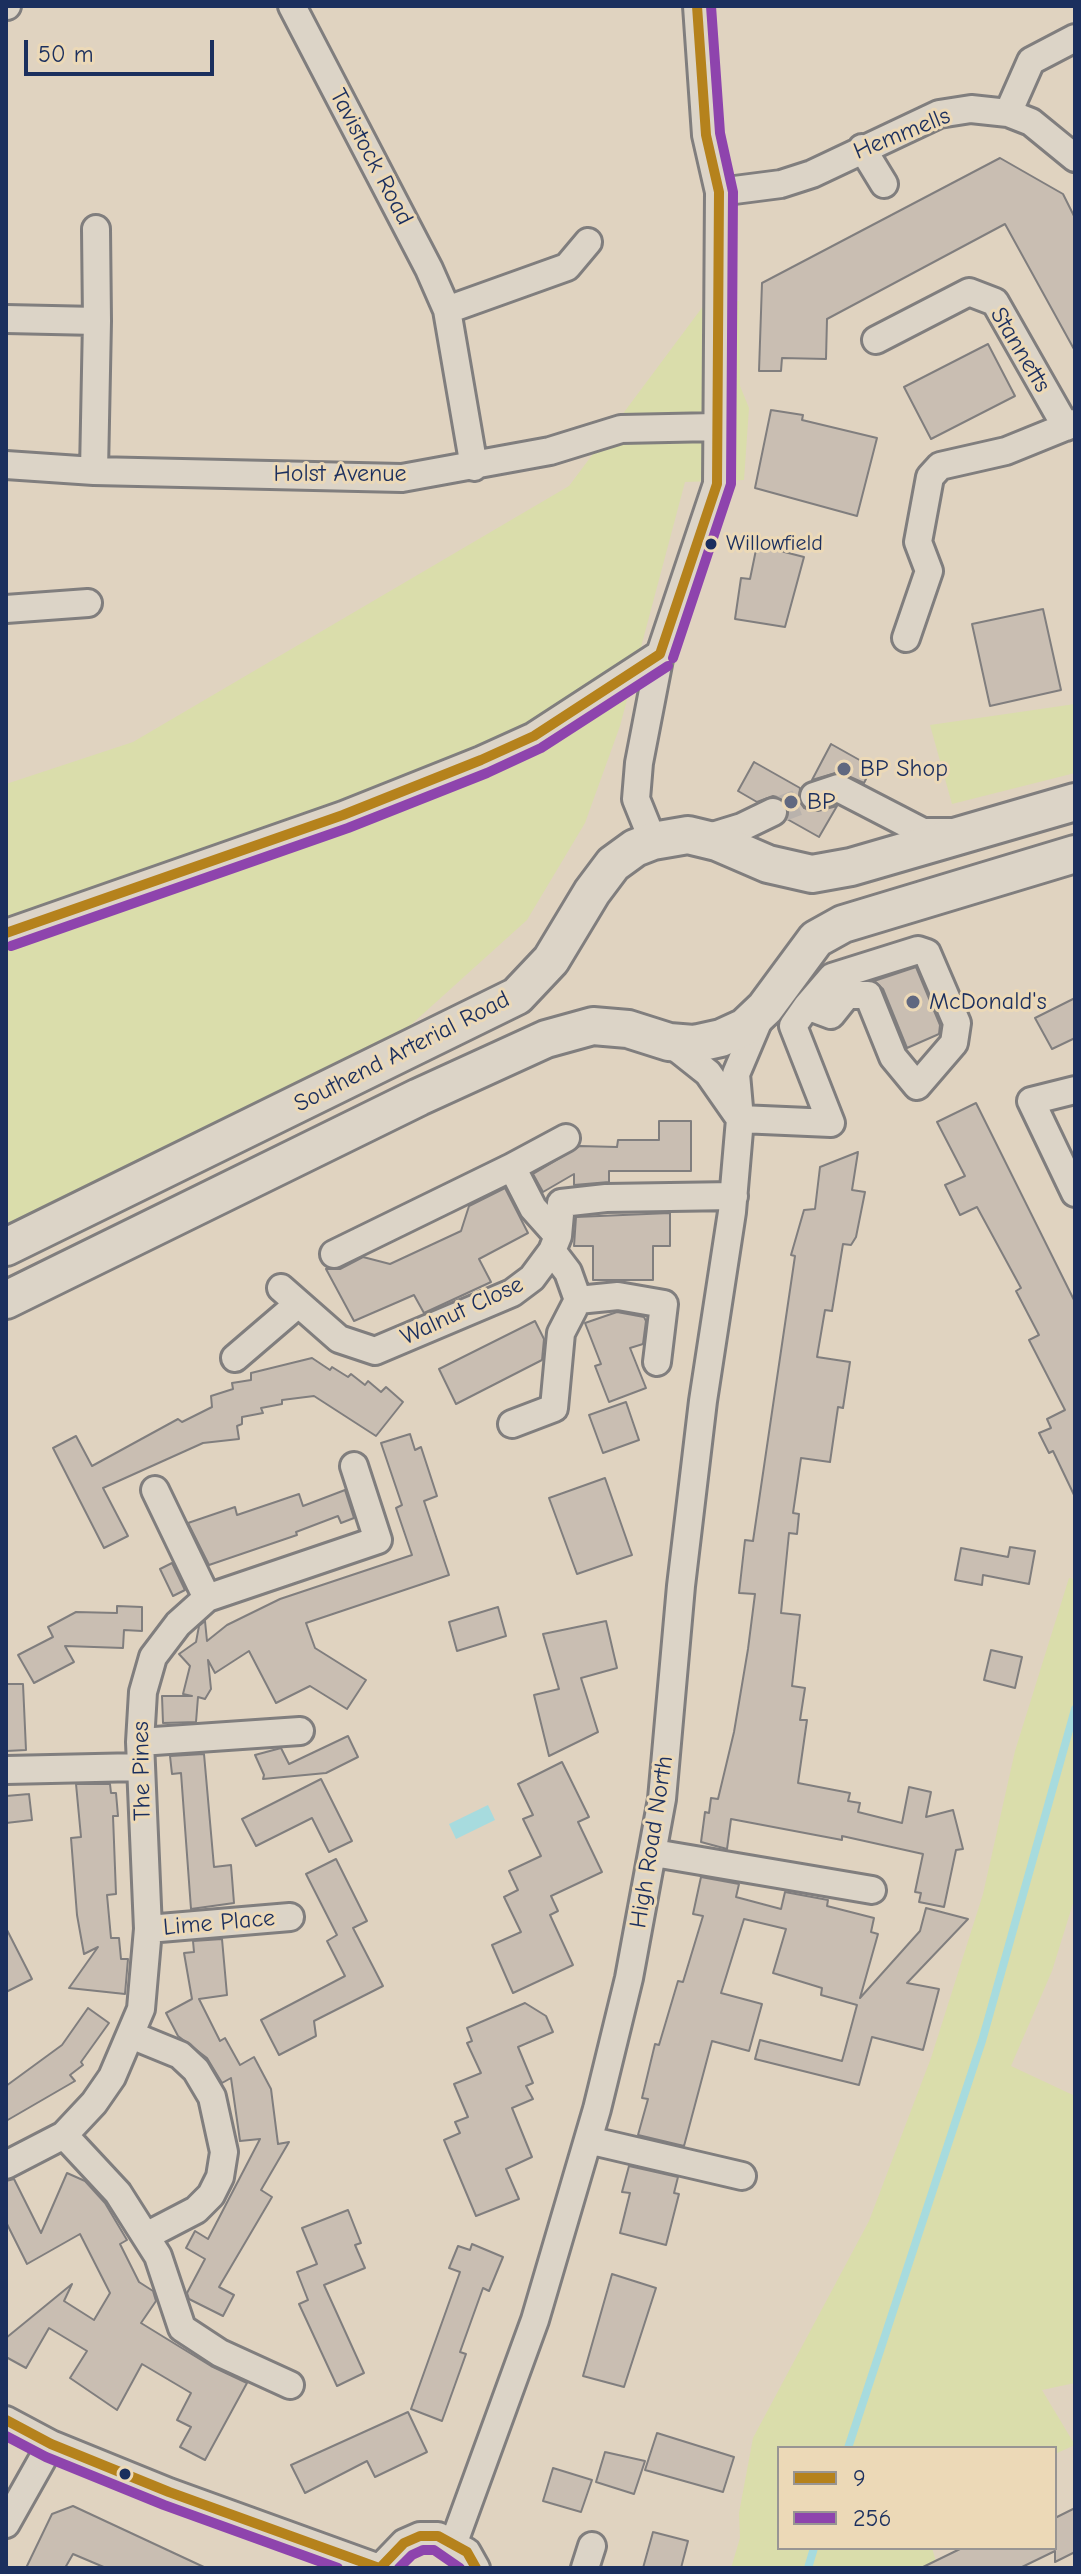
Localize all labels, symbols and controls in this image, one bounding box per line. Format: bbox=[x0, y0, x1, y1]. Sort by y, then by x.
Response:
scale bar bbox=[28, 24, 218, 74]
text: 50 m bbox=[38, 40, 94, 68]
street label: Tavistock Road bbox=[323, 84, 419, 230]
street label: Hemmells bbox=[850, 102, 954, 166]
street label: Stannetts bbox=[983, 302, 1057, 398]
street label: Holst Avenue bbox=[273, 460, 407, 488]
place label: Willowfield bbox=[726, 531, 823, 557]
marker: Willowfield bbox=[703, 536, 719, 552]
place label: BP Shop bbox=[860, 755, 948, 783]
marker: BP Shop bbox=[835, 760, 853, 778]
place label: BP bbox=[807, 788, 835, 816]
marker: BP bbox=[782, 793, 800, 811]
street label: Southend Arterial Road bbox=[289, 985, 515, 1119]
place label: McDonald's bbox=[929, 988, 1047, 1016]
marker: McDonald's bbox=[904, 993, 922, 1011]
street label: Walnut Close bbox=[396, 1270, 528, 1352]
street label: The Pines bbox=[127, 1721, 157, 1821]
street label: High Road North bbox=[624, 1754, 680, 1930]
street label: Lime Place bbox=[162, 1904, 276, 1942]
legend bbox=[777, 2446, 1057, 2550]
text: 9 bbox=[853, 2464, 866, 2492]
unlabelled marker bbox=[117, 2466, 133, 2482]
text: 256 bbox=[853, 2504, 892, 2532]

